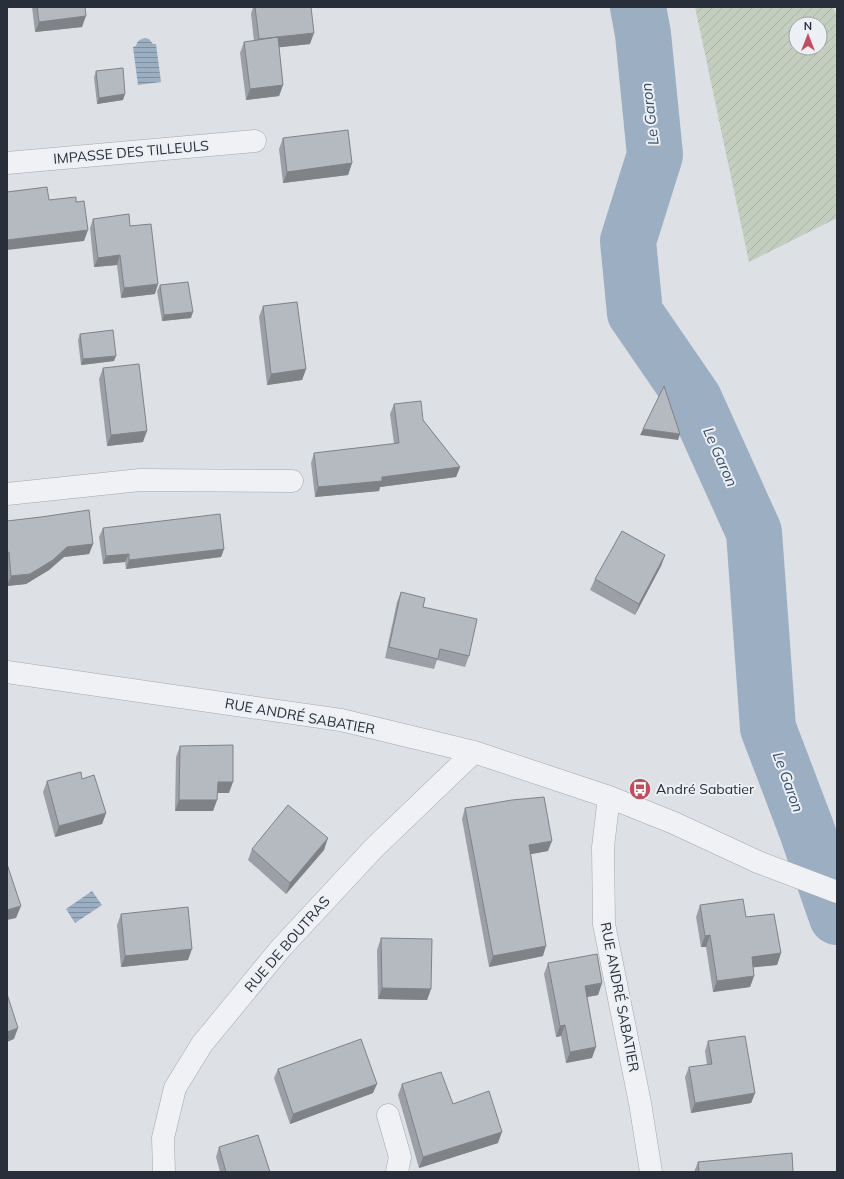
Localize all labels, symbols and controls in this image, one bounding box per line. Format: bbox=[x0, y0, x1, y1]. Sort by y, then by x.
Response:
north arrow bbox=[788, 16, 828, 56]
text: N bbox=[804, 19, 812, 33]
water label: Le Garon bbox=[636, 82, 663, 146]
street label: IMPASSE DES TILLEULS bbox=[52, 136, 210, 168]
water label: Le Garon bbox=[699, 424, 742, 490]
street label: RUE ANDRÉ SABATIER bbox=[223, 694, 377, 738]
water label: Le Garon bbox=[769, 749, 808, 815]
bus stop icon: André Sabatier bbox=[627, 776, 653, 802]
place label: André Sabatier bbox=[656, 780, 755, 798]
street label: RUE DE BOUTRAS bbox=[240, 892, 334, 996]
street label: RUE ANDRÉ SABATIER bbox=[597, 921, 643, 1074]

